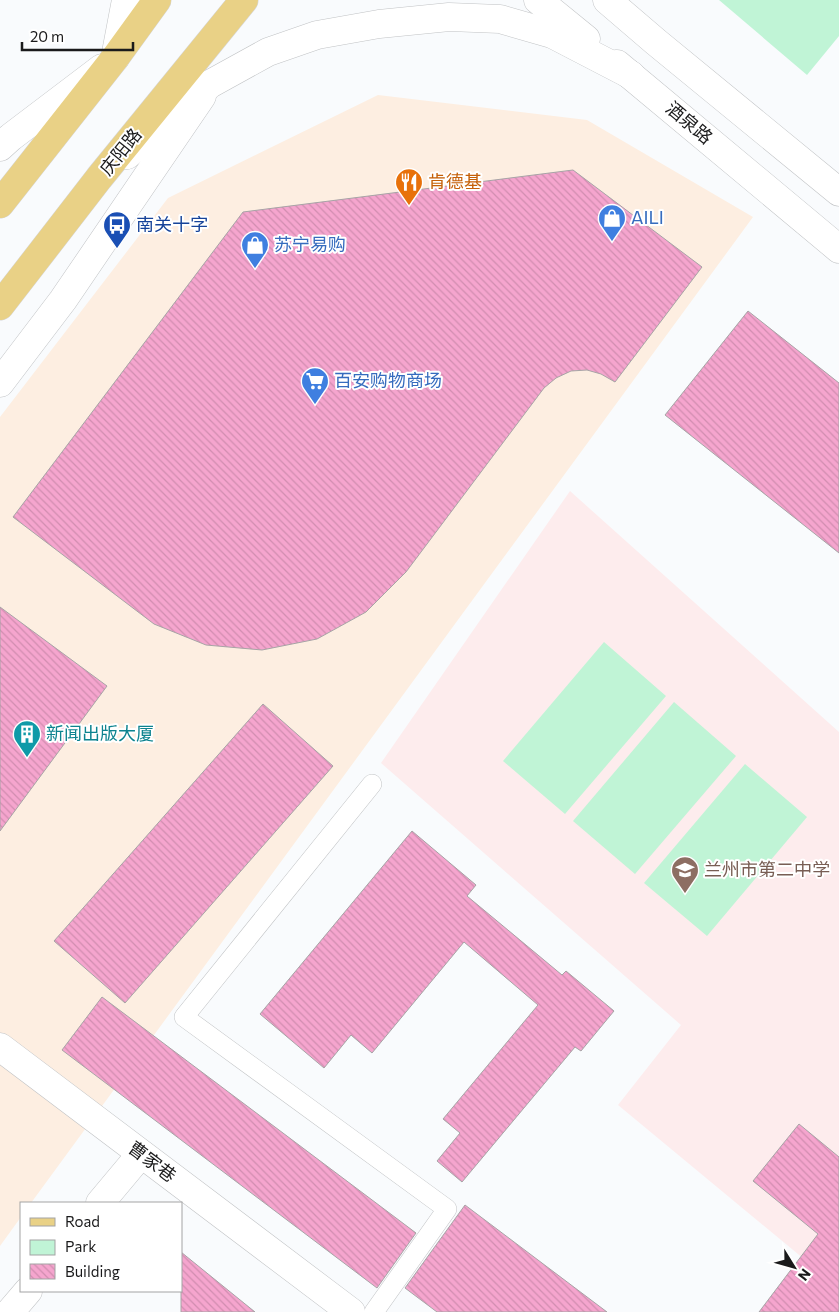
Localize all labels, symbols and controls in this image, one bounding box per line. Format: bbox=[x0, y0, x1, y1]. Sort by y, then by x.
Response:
scale bar bbox=[22, 20, 134, 52]
text: 20 m bbox=[30, 27, 64, 45]
street label: 酒泉路 bbox=[662, 96, 717, 148]
street label: 庆阳路 bbox=[95, 123, 146, 179]
restaurant icon: 肯德基 bbox=[394, 167, 424, 206]
place label: 肯德基 bbox=[428, 170, 482, 192]
shop icon: AILI bbox=[597, 203, 627, 242]
place label: AILI bbox=[631, 206, 664, 228]
bus stop icon: 南关十字 bbox=[102, 210, 132, 249]
place label: 南关十字 bbox=[136, 213, 208, 235]
shop icon: 苏宁易购 bbox=[240, 230, 270, 269]
place label: 苏宁易购 bbox=[274, 233, 346, 255]
supermarket icon: 百安购物商场 bbox=[300, 366, 330, 405]
place label: 百安购物商场 bbox=[334, 369, 442, 391]
building icon: 新闻出版大厦 bbox=[12, 719, 42, 758]
place label: 新闻出版大厦 bbox=[46, 722, 154, 744]
school or university icon: 兰州市第二中学 bbox=[670, 855, 700, 894]
place label: 兰州市第二中学 bbox=[704, 858, 830, 880]
street label: 曹家巷 bbox=[124, 1136, 181, 1186]
legend bbox=[20, 1202, 182, 1292]
text: Road bbox=[65, 1212, 100, 1230]
text: Park bbox=[65, 1237, 96, 1255]
north arrow bbox=[769, 1242, 819, 1292]
text: Building bbox=[65, 1262, 120, 1280]
text: N bbox=[795, 1266, 815, 1284]

